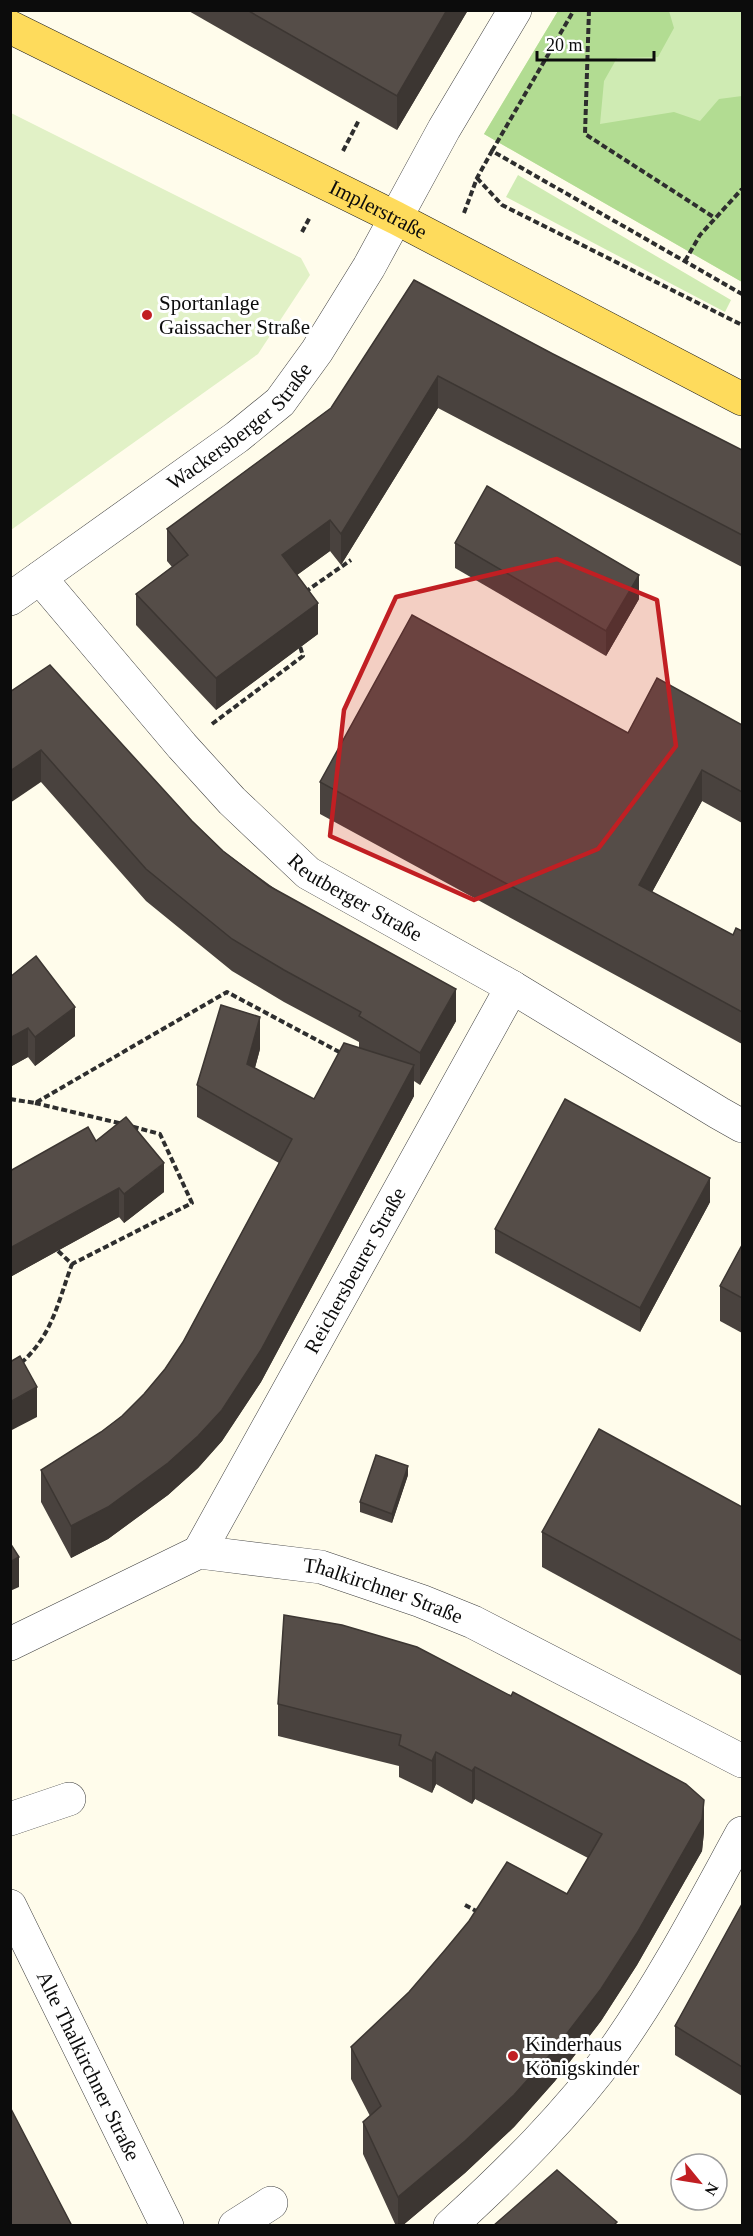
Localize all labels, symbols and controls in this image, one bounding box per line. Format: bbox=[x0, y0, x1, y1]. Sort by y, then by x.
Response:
scale bar bbox=[537, 24, 654, 62]
text: 20 m bbox=[546, 35, 583, 55]
street label: Implerstraße bbox=[325, 175, 431, 244]
place label: Sportanlage Gaissacher Straße bbox=[159, 291, 310, 339]
marker: Sportanlage Gaissacher Straße bbox=[140, 308, 154, 322]
street label: Wackersberger Straße bbox=[163, 358, 317, 495]
street label: Reutberger Straße bbox=[283, 849, 426, 946]
street label: Reichersbeurer Straße bbox=[299, 1183, 411, 1358]
street label: Thalkirchner Straße bbox=[302, 1553, 466, 1629]
street label: Alte Thalkirchner Straße bbox=[32, 1967, 145, 2165]
place label: Kinderhaus Königskinder bbox=[525, 2032, 639, 2080]
marker: Kinderhaus Königskinder bbox=[506, 2049, 520, 2063]
north arrow bbox=[669, 2152, 729, 2212]
text: N bbox=[701, 2180, 722, 2199]

